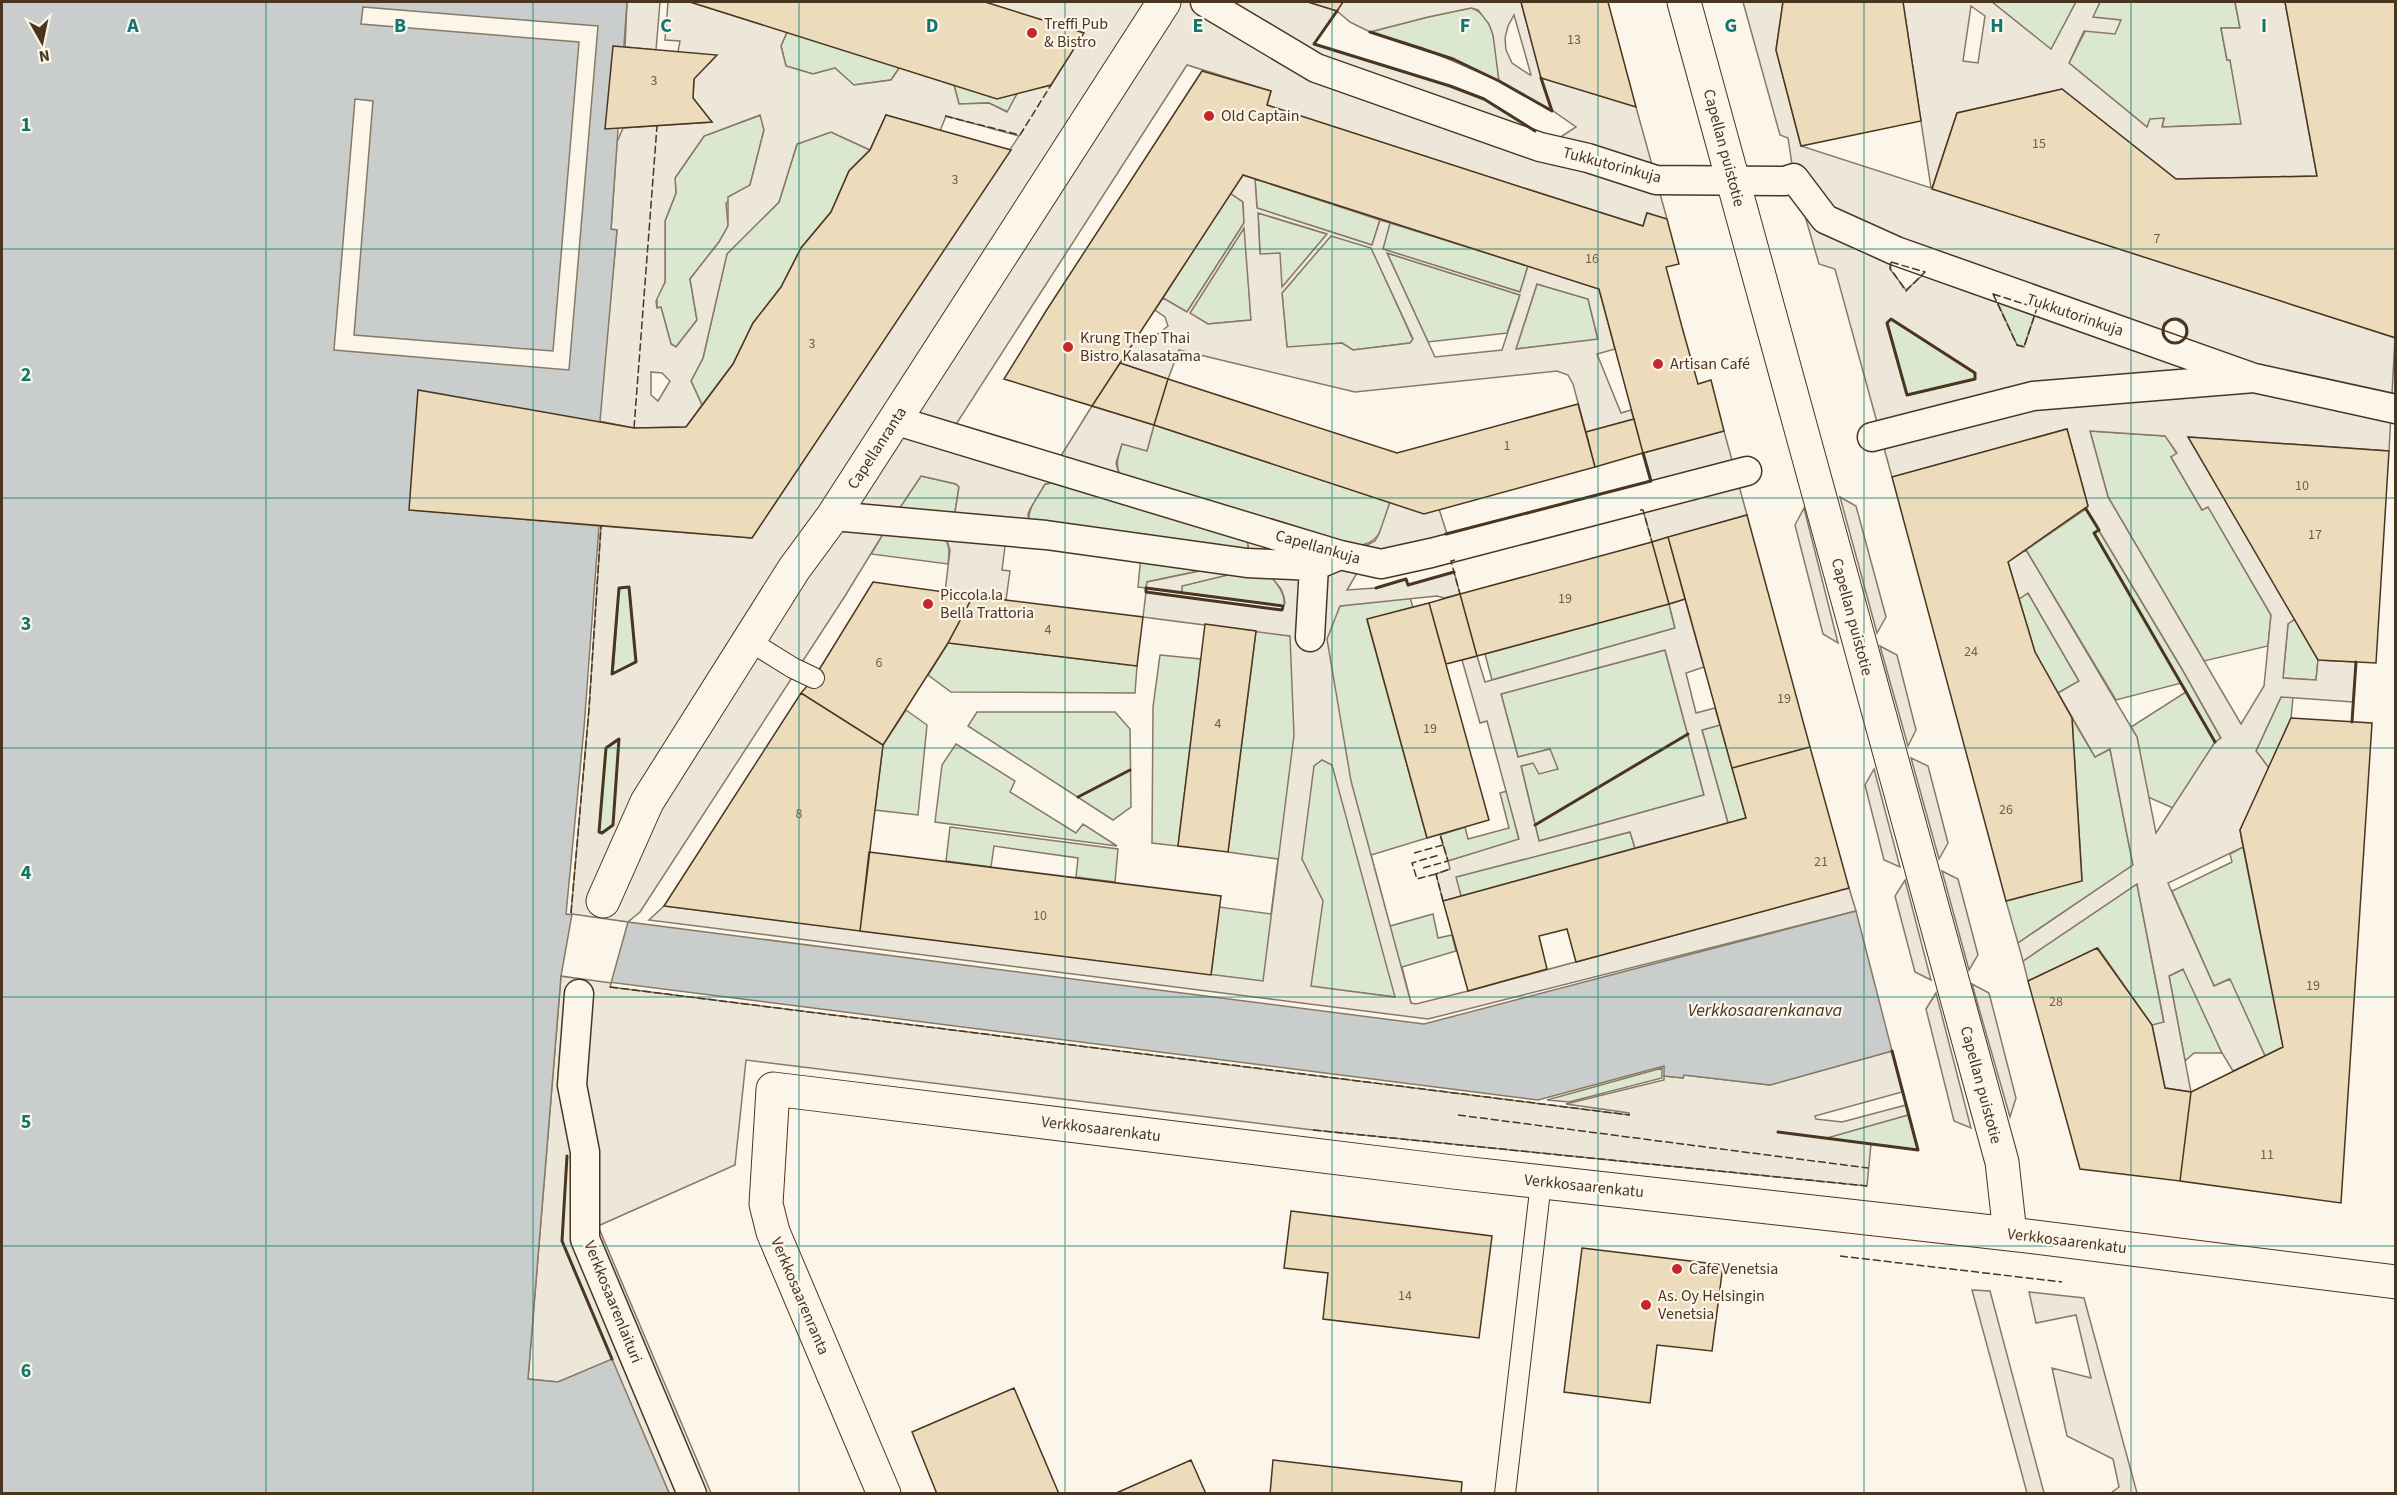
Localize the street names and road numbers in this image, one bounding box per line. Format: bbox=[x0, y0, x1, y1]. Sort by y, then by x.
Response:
street label: Capellan puistotie bbox=[1698, 87, 1750, 209]
street label: Tukkutorinkuja bbox=[1560, 141, 1664, 189]
street label: Tukkutorinkuja bbox=[2023, 288, 2127, 342]
street label: Capellanranta bbox=[842, 403, 912, 493]
street label: Capellankuja bbox=[1273, 524, 1363, 570]
street label: Capellan puistotie bbox=[1826, 556, 1878, 678]
street label: Capellan puistotie bbox=[1955, 1024, 2007, 1146]
street label: Verkkosaarenkatu bbox=[1040, 1111, 1162, 1147]
street label: Verkkosaarenkatu bbox=[1523, 1169, 1645, 1203]
street label: Verkkosaarenkatu bbox=[2006, 1223, 2128, 1259]
street label: Verkkosaarenranta bbox=[765, 1234, 835, 1358]
street label: Verkkosaarenlaituri bbox=[578, 1237, 648, 1367]

